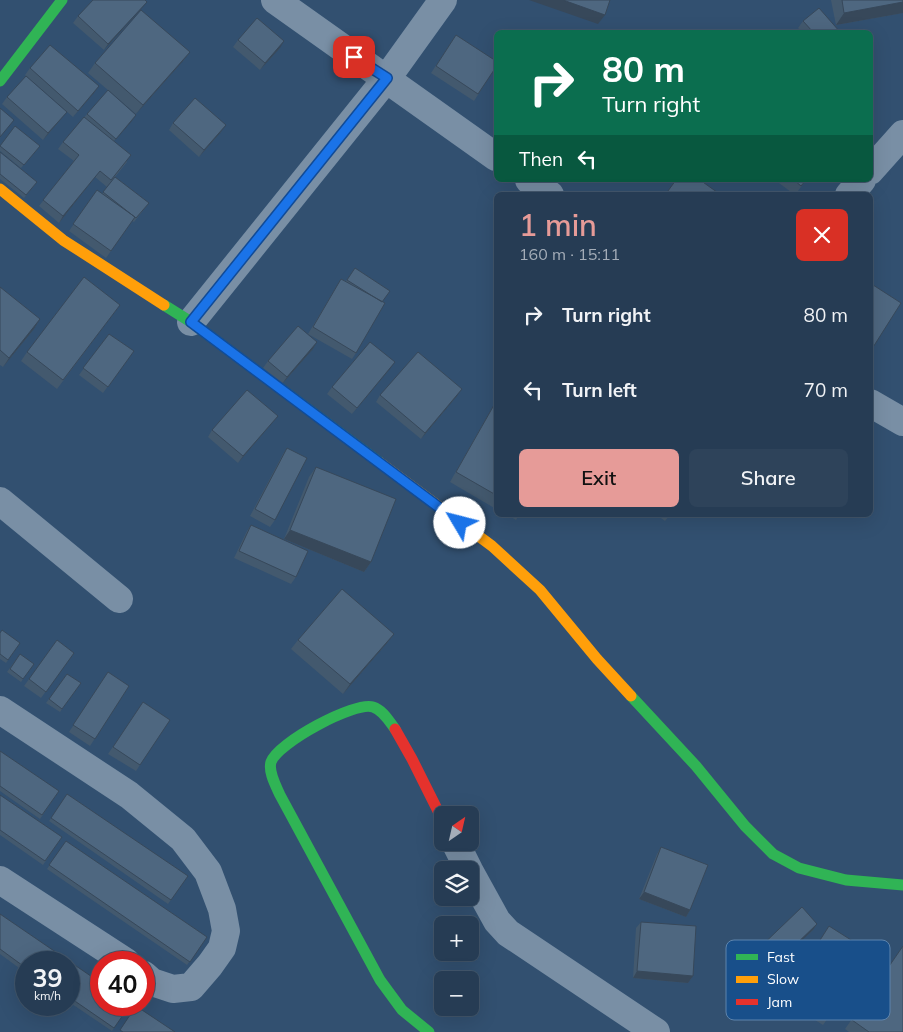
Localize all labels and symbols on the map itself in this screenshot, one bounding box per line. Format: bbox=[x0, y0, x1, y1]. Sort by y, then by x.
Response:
pin bbox=[333, 36, 375, 78]
position arrow bbox=[433, 496, 485, 548]
north arrow bbox=[434, 806, 479, 851]
legend bbox=[726, 940, 890, 1020]
text: Fast bbox=[767, 948, 795, 966]
speed limit sign: 40 bbox=[90, 951, 155, 1016]
text: Slow bbox=[767, 970, 799, 988]
text: Jam bbox=[767, 993, 792, 1011]

